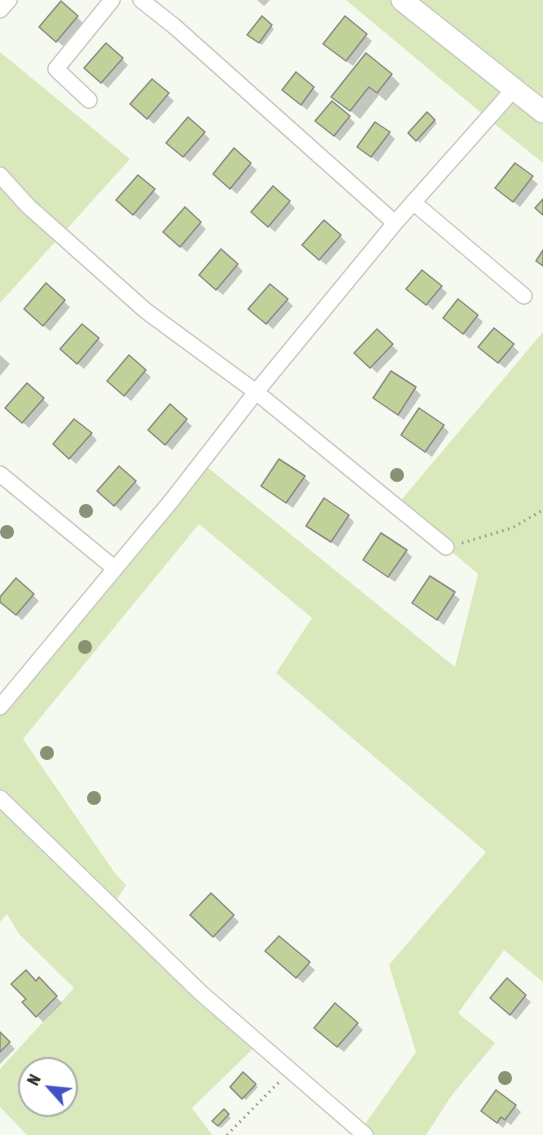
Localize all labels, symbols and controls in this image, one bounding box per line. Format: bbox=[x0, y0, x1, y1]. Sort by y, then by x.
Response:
north arrow bbox=[18, 1057, 78, 1117]
text: N bbox=[24, 1071, 44, 1088]

